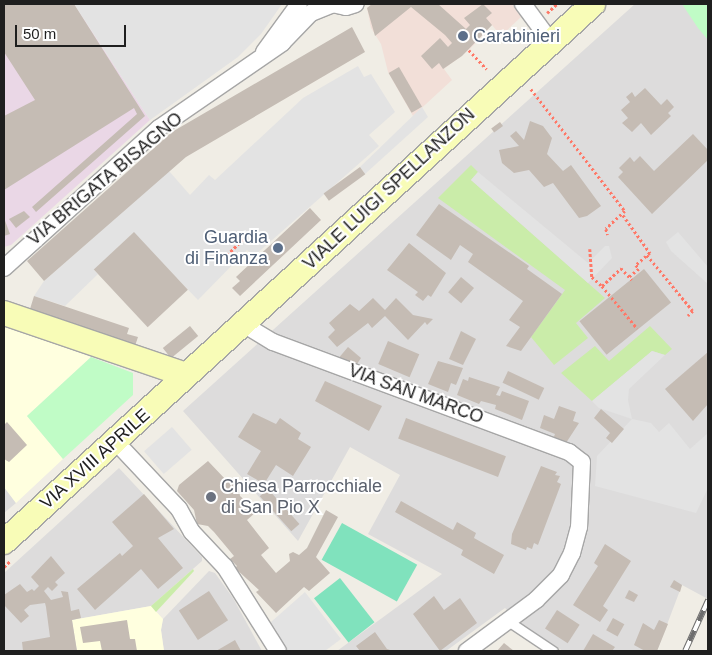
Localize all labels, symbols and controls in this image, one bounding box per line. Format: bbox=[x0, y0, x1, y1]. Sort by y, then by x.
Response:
scale bar bbox=[18, 15, 129, 47]
text: 50 m bbox=[23, 25, 56, 42]
place label: Carabinieri bbox=[473, 25, 560, 47]
marker: Carabinieri bbox=[457, 30, 469, 42]
street label: VIALE LUIGI SPELLANZON bbox=[299, 104, 479, 274]
street label: VIA BRIGATA BISAGNO bbox=[22, 107, 188, 251]
place label: Guardia di Finanza bbox=[185, 227, 268, 270]
marker: Guardia di Finanza bbox=[272, 242, 284, 254]
street label: VIA SAN MARCO bbox=[345, 359, 487, 429]
street label: VIA XVIII APRILE bbox=[35, 403, 155, 515]
place label: Chiesa Parrocchiale di San Pio X bbox=[221, 476, 382, 518]
marker: Chiesa Parrocchiale di San Pio X bbox=[205, 491, 217, 503]

